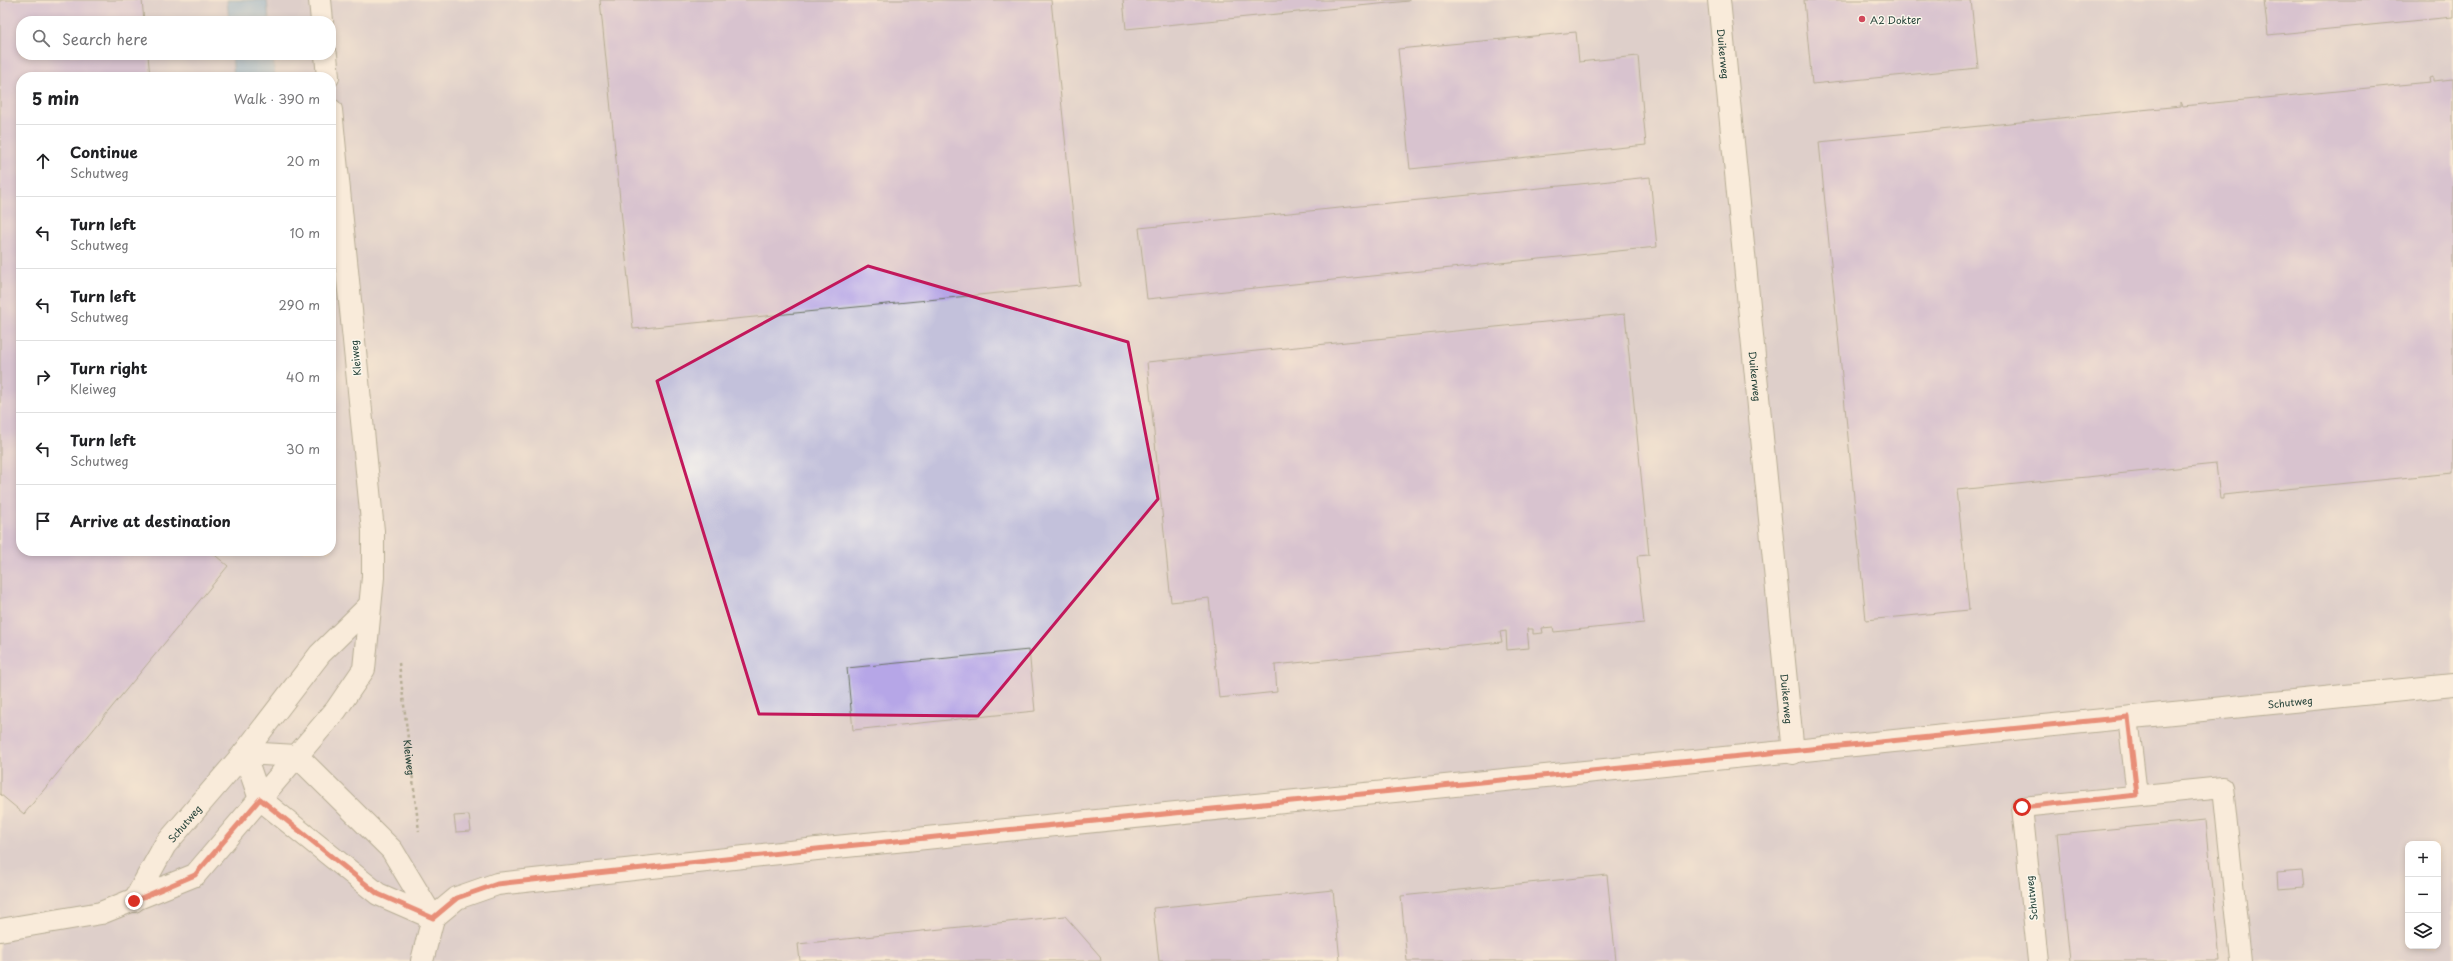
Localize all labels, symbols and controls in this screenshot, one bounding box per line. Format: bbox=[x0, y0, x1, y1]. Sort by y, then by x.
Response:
place label: A2 Dokter bbox=[1870, 12, 1921, 27]
marker: A2 Dokter bbox=[1857, 14, 1867, 24]
search box bbox=[16, 16, 336, 60]
icon: search bbox=[30, 27, 52, 49]
text: Search here bbox=[62, 27, 148, 50]
street label: Duikerweg bbox=[1714, 28, 1734, 80]
text: 5 min bbox=[32, 85, 79, 111]
text: Walk · 390 m bbox=[234, 89, 320, 108]
text: Continue bbox=[70, 140, 138, 163]
icon: ahead bbox=[32, 150, 54, 172]
text: 20 m bbox=[286, 151, 320, 170]
text: Schutweg bbox=[70, 163, 129, 182]
text: Turn left bbox=[70, 212, 136, 235]
icon: left bbox=[32, 222, 54, 244]
text: 10 m bbox=[290, 223, 320, 242]
text: Schutweg bbox=[70, 235, 129, 254]
text: Turn left bbox=[70, 284, 136, 307]
icon: left bbox=[32, 294, 54, 316]
text: 290 m bbox=[279, 295, 320, 314]
text: Schutweg bbox=[70, 307, 129, 326]
street label: Kleiweg bbox=[346, 339, 364, 377]
street label: Duikerweg bbox=[1746, 350, 1766, 402]
text: Turn right bbox=[70, 356, 147, 379]
icon: right bbox=[32, 366, 54, 388]
text: 40 m bbox=[286, 367, 320, 386]
text: Kleiweg bbox=[70, 379, 117, 398]
text: Turn left bbox=[70, 428, 136, 451]
icon: left bbox=[32, 438, 54, 460]
text: 30 m bbox=[286, 439, 320, 458]
text: Schutweg bbox=[70, 451, 129, 470]
text: Arrive at destination bbox=[70, 509, 231, 532]
icon: arrive bbox=[32, 510, 54, 532]
street label: Duikerweg bbox=[1778, 673, 1798, 725]
street label: Schutweg bbox=[2267, 692, 2313, 711]
street label: Kleiweg bbox=[401, 739, 420, 776]
route start bbox=[2013, 798, 2031, 816]
street label: Schutweg bbox=[163, 801, 204, 845]
map controls bbox=[2405, 841, 2441, 949]
button: + bbox=[2405, 841, 2441, 877]
street label: Schutweg bbox=[2021, 875, 2041, 921]
button: − bbox=[2405, 877, 2441, 913]
route end bbox=[125, 892, 143, 910]
button: layers bbox=[2405, 913, 2441, 949]

